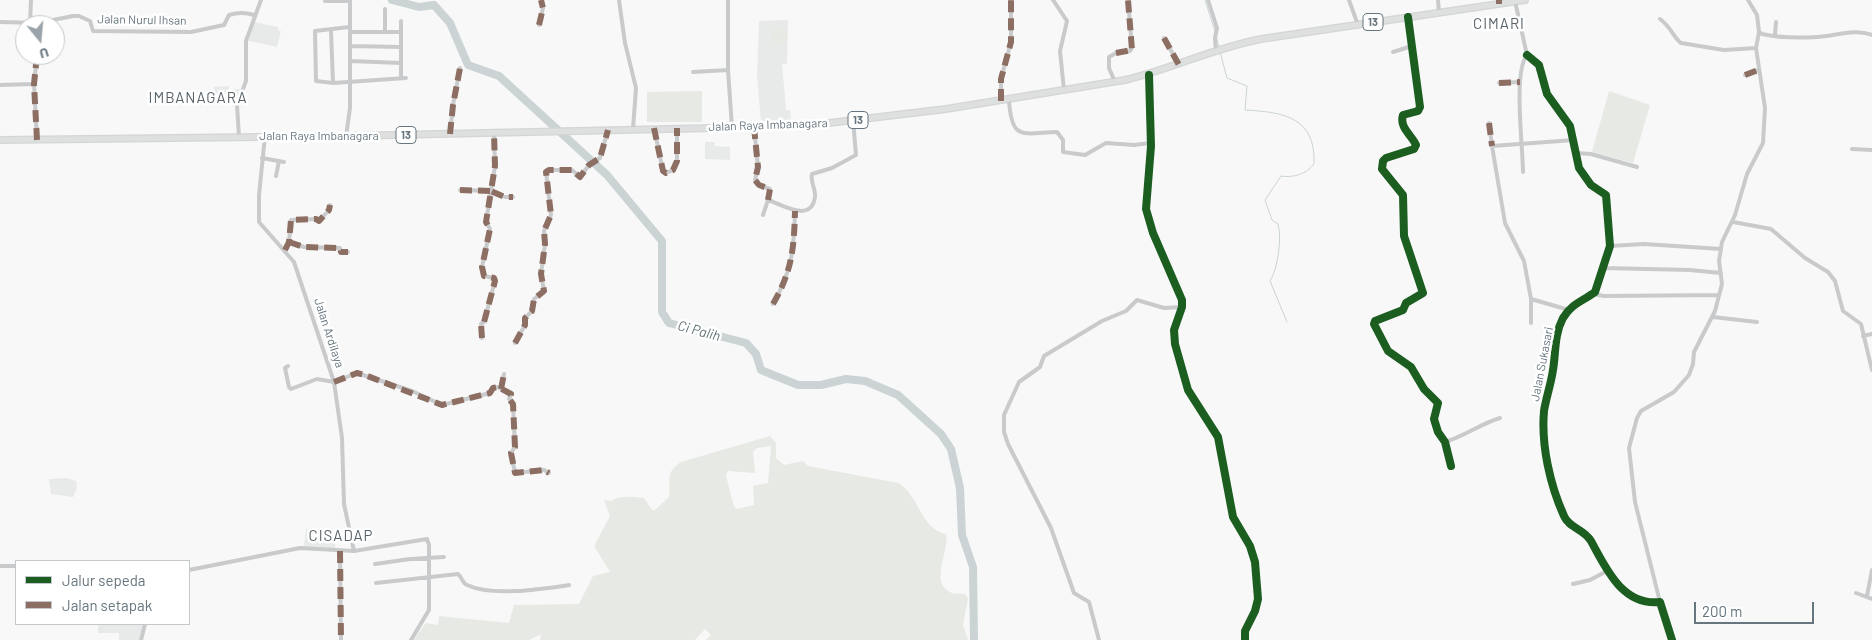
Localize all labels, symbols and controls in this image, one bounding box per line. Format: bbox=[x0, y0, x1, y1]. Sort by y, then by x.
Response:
street label: Jalan Nurul Ihsan bbox=[97, 12, 187, 28]
road number: 13 bbox=[1363, 14, 1383, 31]
north arrow bbox=[15, 15, 65, 65]
district label: CIMARI bbox=[1472, 15, 1526, 33]
text: U bbox=[38, 44, 51, 63]
district label: IMBANAGARA bbox=[147, 89, 249, 107]
road number: 13 bbox=[848, 112, 868, 128]
street label: Jalan Raya Imbanagara bbox=[708, 116, 828, 134]
road number: 13 bbox=[396, 126, 416, 144]
street label: Jalan Raya Imbanagara bbox=[259, 129, 379, 143]
street label: Jalan Ardilaya bbox=[311, 296, 347, 370]
water label: Ci Palih bbox=[676, 317, 722, 345]
street label: Jalan Sukasari bbox=[1528, 326, 1556, 402]
district label: CISADAP bbox=[308, 527, 374, 545]
legend bbox=[15, 560, 190, 625]
text: Jalur sepeda bbox=[62, 571, 146, 589]
scale bar bbox=[1697, 592, 1817, 624]
text: Jalan setapak bbox=[62, 596, 152, 614]
text: 200 m bbox=[1702, 602, 1742, 620]

